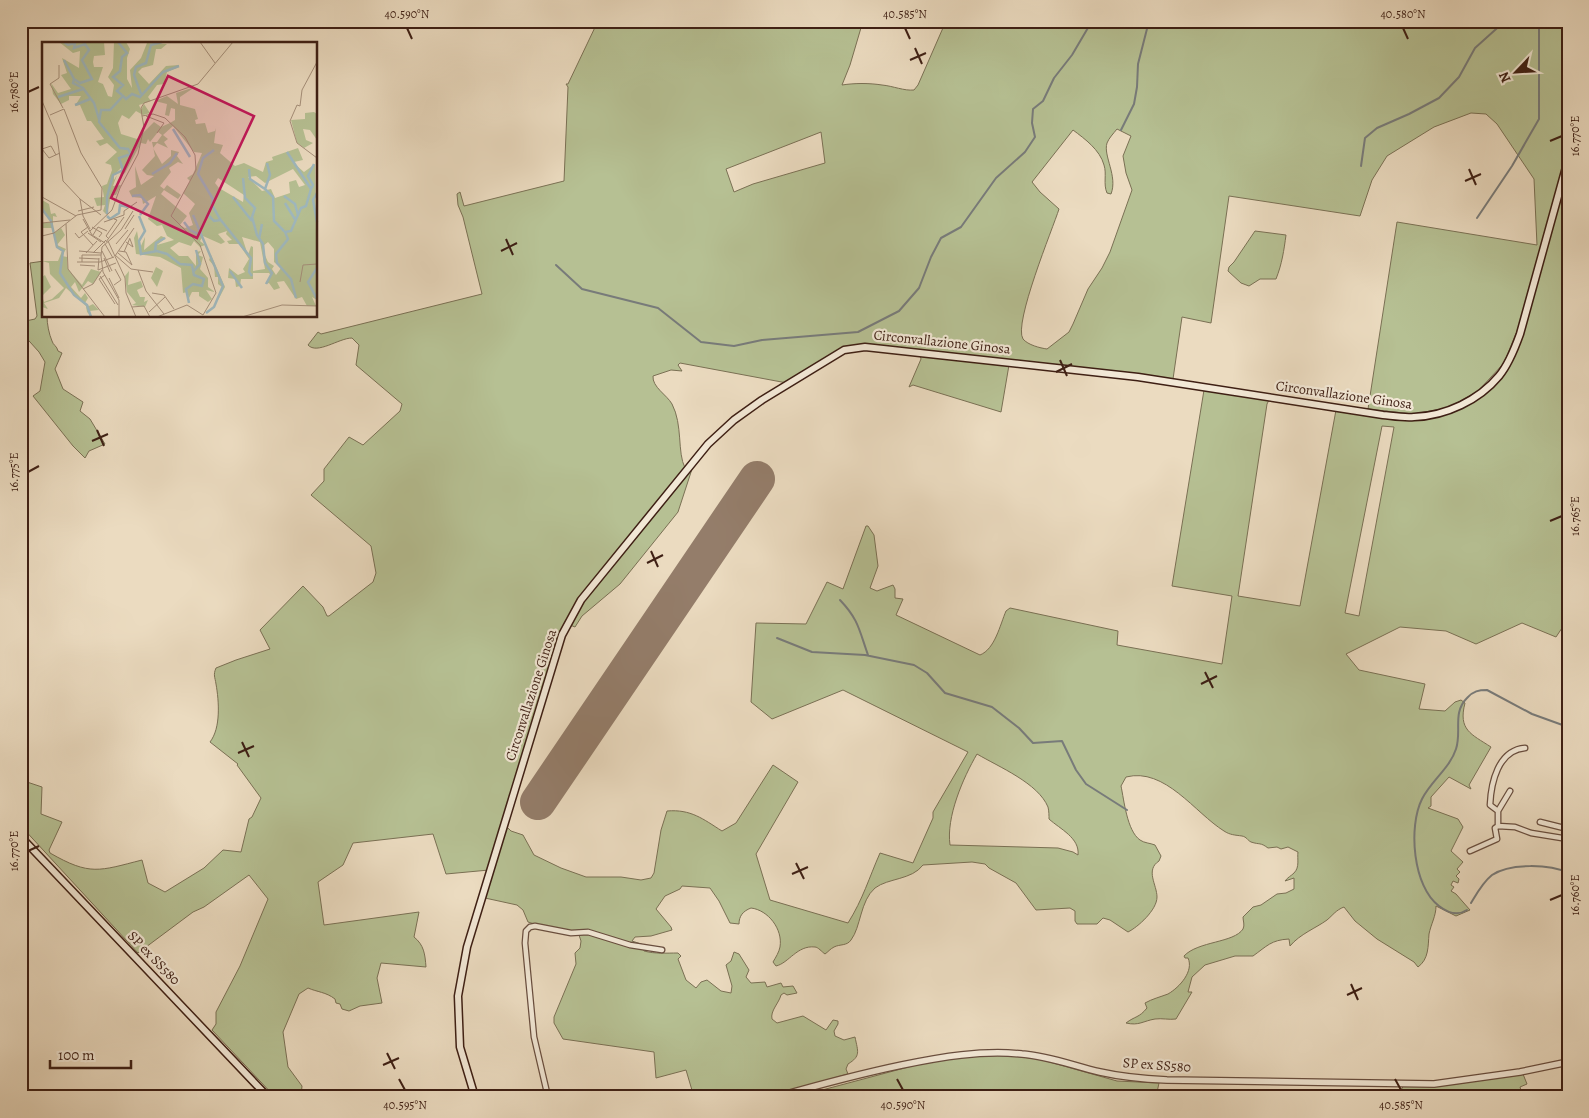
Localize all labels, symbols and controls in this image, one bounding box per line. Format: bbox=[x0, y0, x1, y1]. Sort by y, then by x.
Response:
text: 40.590°N bbox=[385, 6, 430, 22]
text: 40.585°N bbox=[883, 6, 927, 22]
text: 40.580°N bbox=[1380, 6, 1426, 22]
inset map bbox=[42, 42, 318, 318]
north arrow bbox=[1492, 48, 1542, 98]
text: N bbox=[1494, 69, 1515, 86]
text: 16.780°E bbox=[6, 71, 22, 113]
text: 16.770°E bbox=[1567, 116, 1583, 156]
street label: Circonvallazione Ginosa bbox=[873, 325, 1012, 359]
street label: Circonvallazione Ginosa bbox=[1275, 376, 1414, 414]
text: 16.775°E bbox=[6, 452, 22, 492]
text: 16.765°E bbox=[1567, 496, 1583, 536]
street label: Circonvallazione Ginosa bbox=[501, 626, 561, 763]
text: 16.770°E bbox=[6, 831, 22, 871]
text: 16.760°E bbox=[1567, 874, 1583, 916]
street label: SP ex SS580 bbox=[123, 927, 185, 989]
scale bar bbox=[50, 1038, 131, 1070]
text: 100 m bbox=[58, 1045, 95, 1065]
street label: SP ex SS580 bbox=[1122, 1053, 1192, 1077]
text: 40.595°N bbox=[383, 1097, 427, 1113]
text: 40.590°N bbox=[881, 1097, 926, 1113]
text: 40.585°N bbox=[1379, 1097, 1423, 1113]

